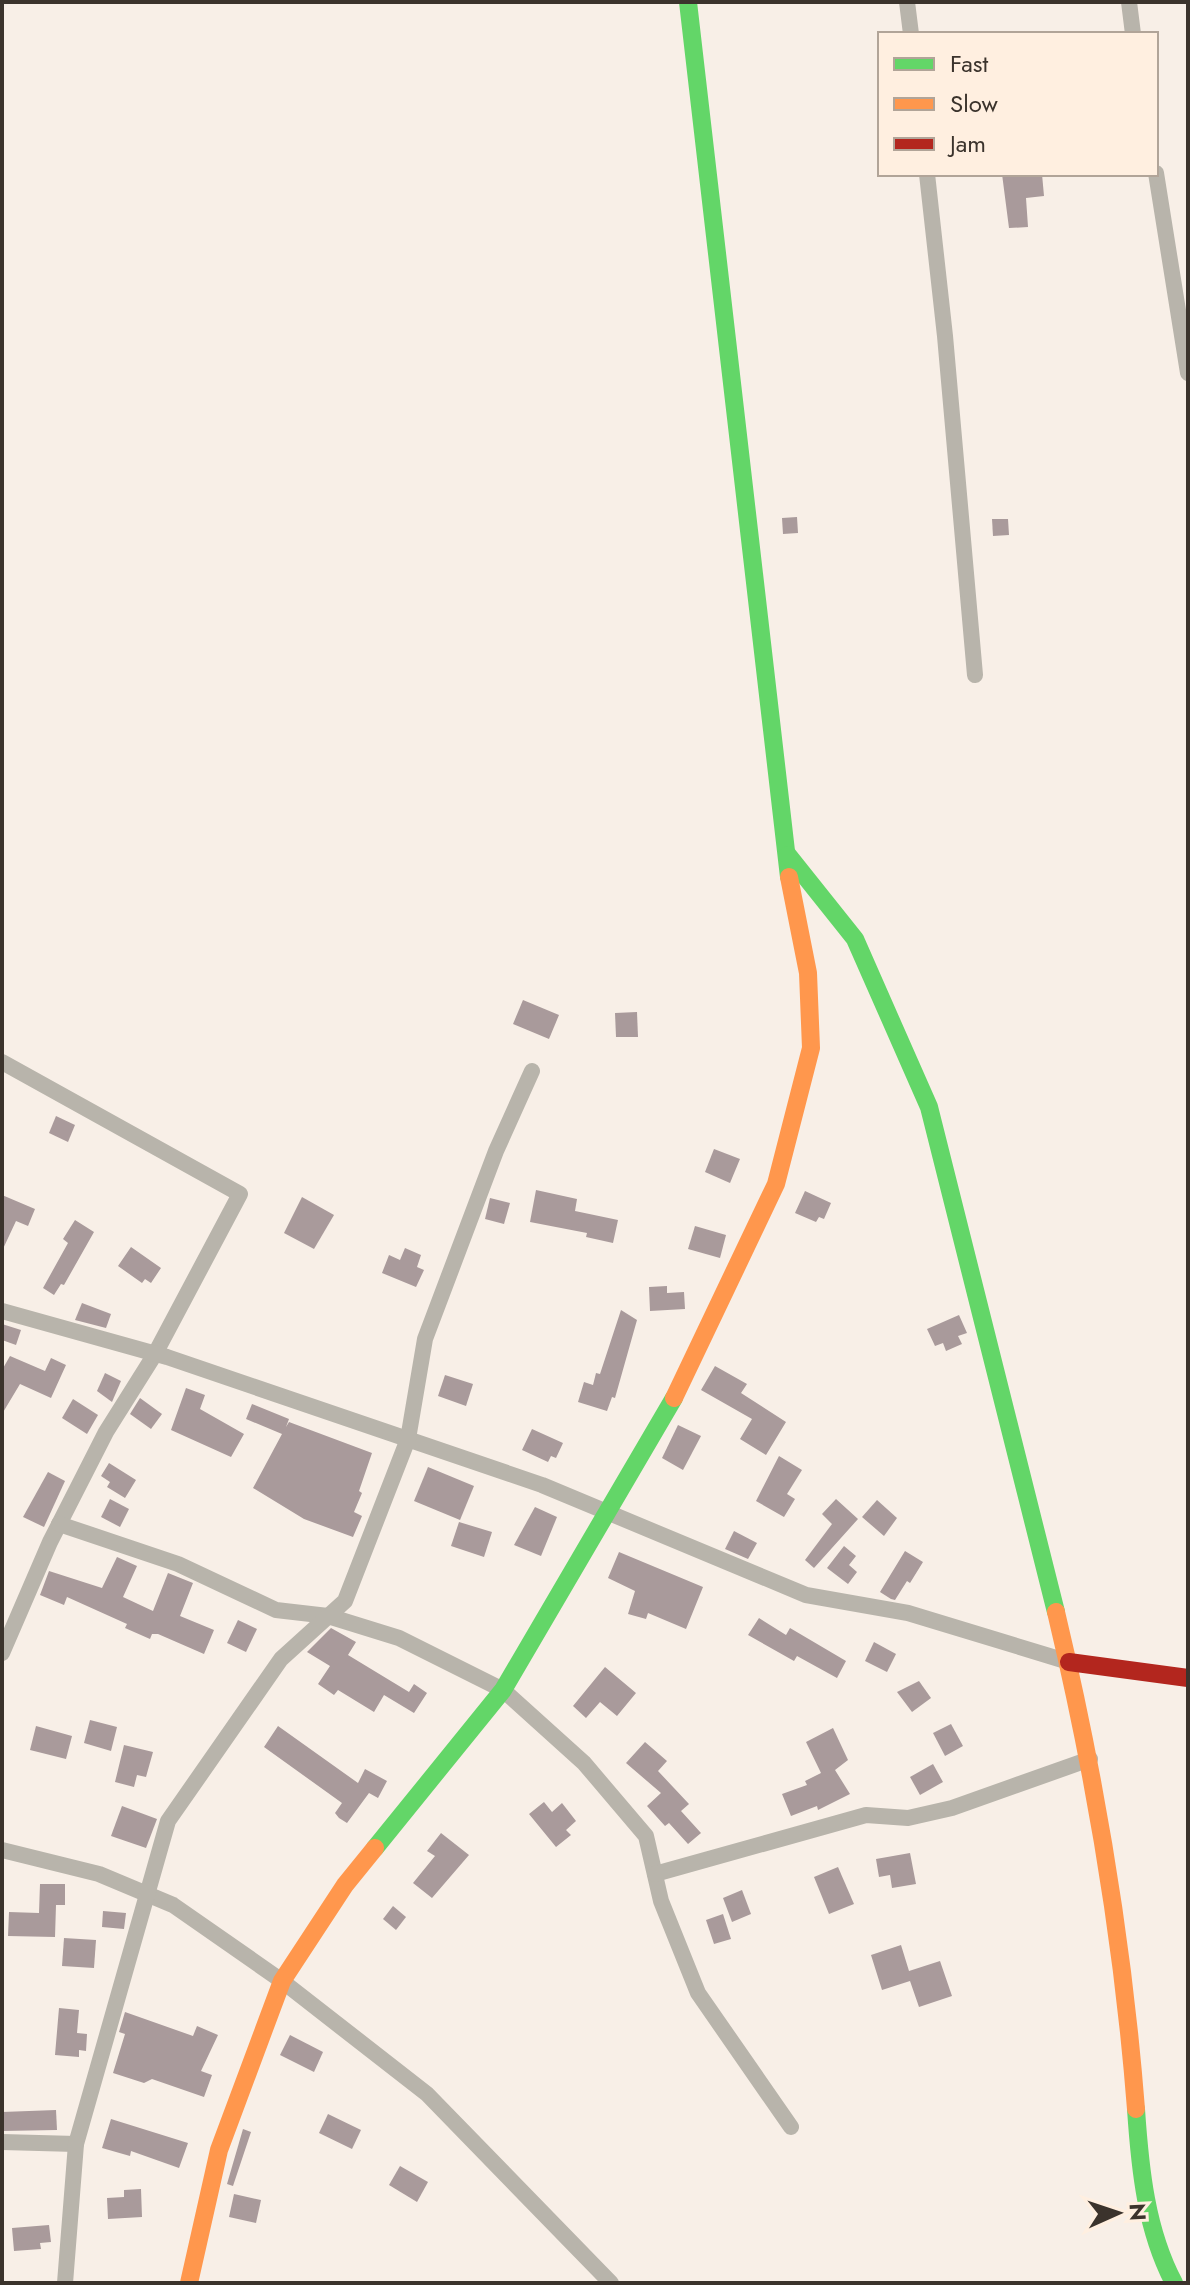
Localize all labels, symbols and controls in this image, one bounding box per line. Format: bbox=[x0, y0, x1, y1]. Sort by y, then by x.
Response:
legend bbox=[878, 32, 1158, 176]
text: Fast bbox=[950, 46, 988, 81]
text: Slow bbox=[950, 86, 998, 121]
text: Jam bbox=[947, 126, 986, 161]
north arrow bbox=[1078, 2173, 1158, 2253]
text: N bbox=[1122, 2202, 1154, 2222]

